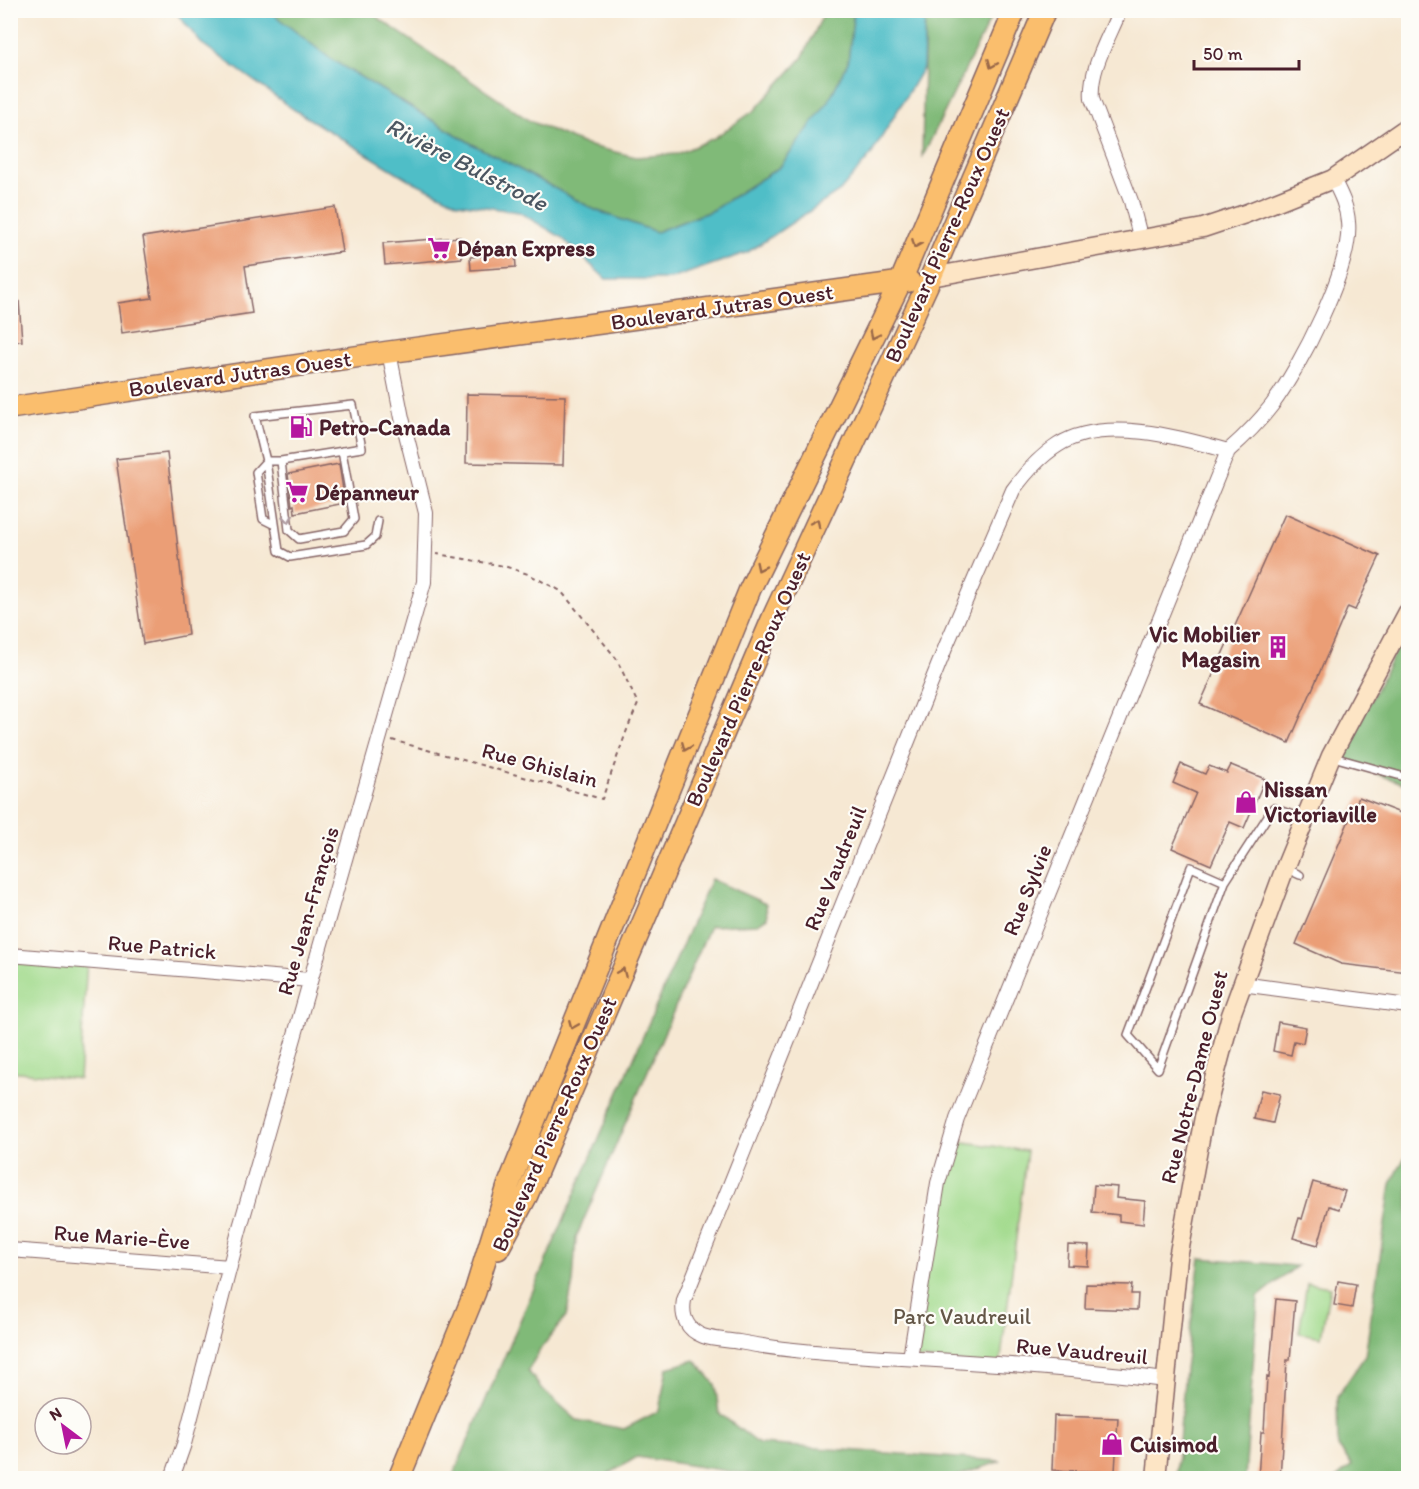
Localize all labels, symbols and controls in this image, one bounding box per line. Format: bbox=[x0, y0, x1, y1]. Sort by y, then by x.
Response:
scale bar bbox=[1194, 33, 1299, 71]
text: 50 m bbox=[1203, 43, 1243, 65]
one-way arrow bbox=[987, 58, 999, 69]
street label: Boulevard Pierre-Roux Ouest bbox=[879, 103, 1015, 367]
water label: Rivière Bulstrode bbox=[382, 111, 554, 218]
supermarket icon: Dépan Express bbox=[426, 235, 452, 261]
place label: Dépan Express bbox=[457, 235, 595, 262]
one-way arrow bbox=[911, 238, 923, 249]
street label: Boulevard Jutras Ouest bbox=[609, 278, 835, 336]
one-way arrow bbox=[870, 329, 882, 340]
street label: Boulevard Jutras Ouest bbox=[127, 345, 353, 403]
fuel station icon: Petro-Canada bbox=[288, 414, 314, 440]
place label: Petro-Canada bbox=[319, 414, 451, 441]
supermarket icon: Dépanneur bbox=[284, 479, 310, 505]
place label: Dépanneur bbox=[315, 479, 420, 506]
one-way arrow bbox=[281, 515, 293, 524]
one-way arrow bbox=[809, 519, 821, 530]
street label: Boulevard Pierre-Roux Ouest bbox=[680, 547, 816, 811]
one-way arrow bbox=[756, 560, 768, 571]
place label: Vic Mobilier Magasin bbox=[1149, 621, 1261, 673]
building icon: Vic Mobilier Magasin bbox=[1265, 634, 1291, 660]
street label: Rue Ghislain bbox=[479, 737, 602, 794]
one-way arrow bbox=[680, 741, 693, 752]
place label: Nissan Victoriaville bbox=[1264, 776, 1377, 828]
shop icon: Nissan Victoriaville bbox=[1233, 789, 1259, 815]
street label: Rue Vaudreuil bbox=[798, 802, 872, 934]
street label: Rue Jean-François bbox=[271, 824, 345, 998]
street label: Rue Sylvie bbox=[996, 840, 1058, 940]
street label: Rue Patrick bbox=[107, 929, 218, 965]
one-way arrow bbox=[615, 967, 627, 978]
street label: Rue Notre-Dame Ouest bbox=[1154, 968, 1234, 1186]
street label: Boulevard Pierre-Roux Ouest bbox=[486, 992, 622, 1256]
one-way arrow bbox=[568, 1019, 580, 1030]
street label: Rue Marie-Ève bbox=[53, 1219, 191, 1255]
park label: Parc Vaudreuil bbox=[893, 1303, 1031, 1330]
street label: Rue Vaudreuil bbox=[1015, 1332, 1149, 1370]
north arrow bbox=[33, 1396, 93, 1456]
text: N bbox=[46, 1403, 65, 1425]
shop icon: Cuisimod bbox=[1099, 1431, 1125, 1457]
place label: Cuisimod bbox=[1130, 1431, 1219, 1458]

